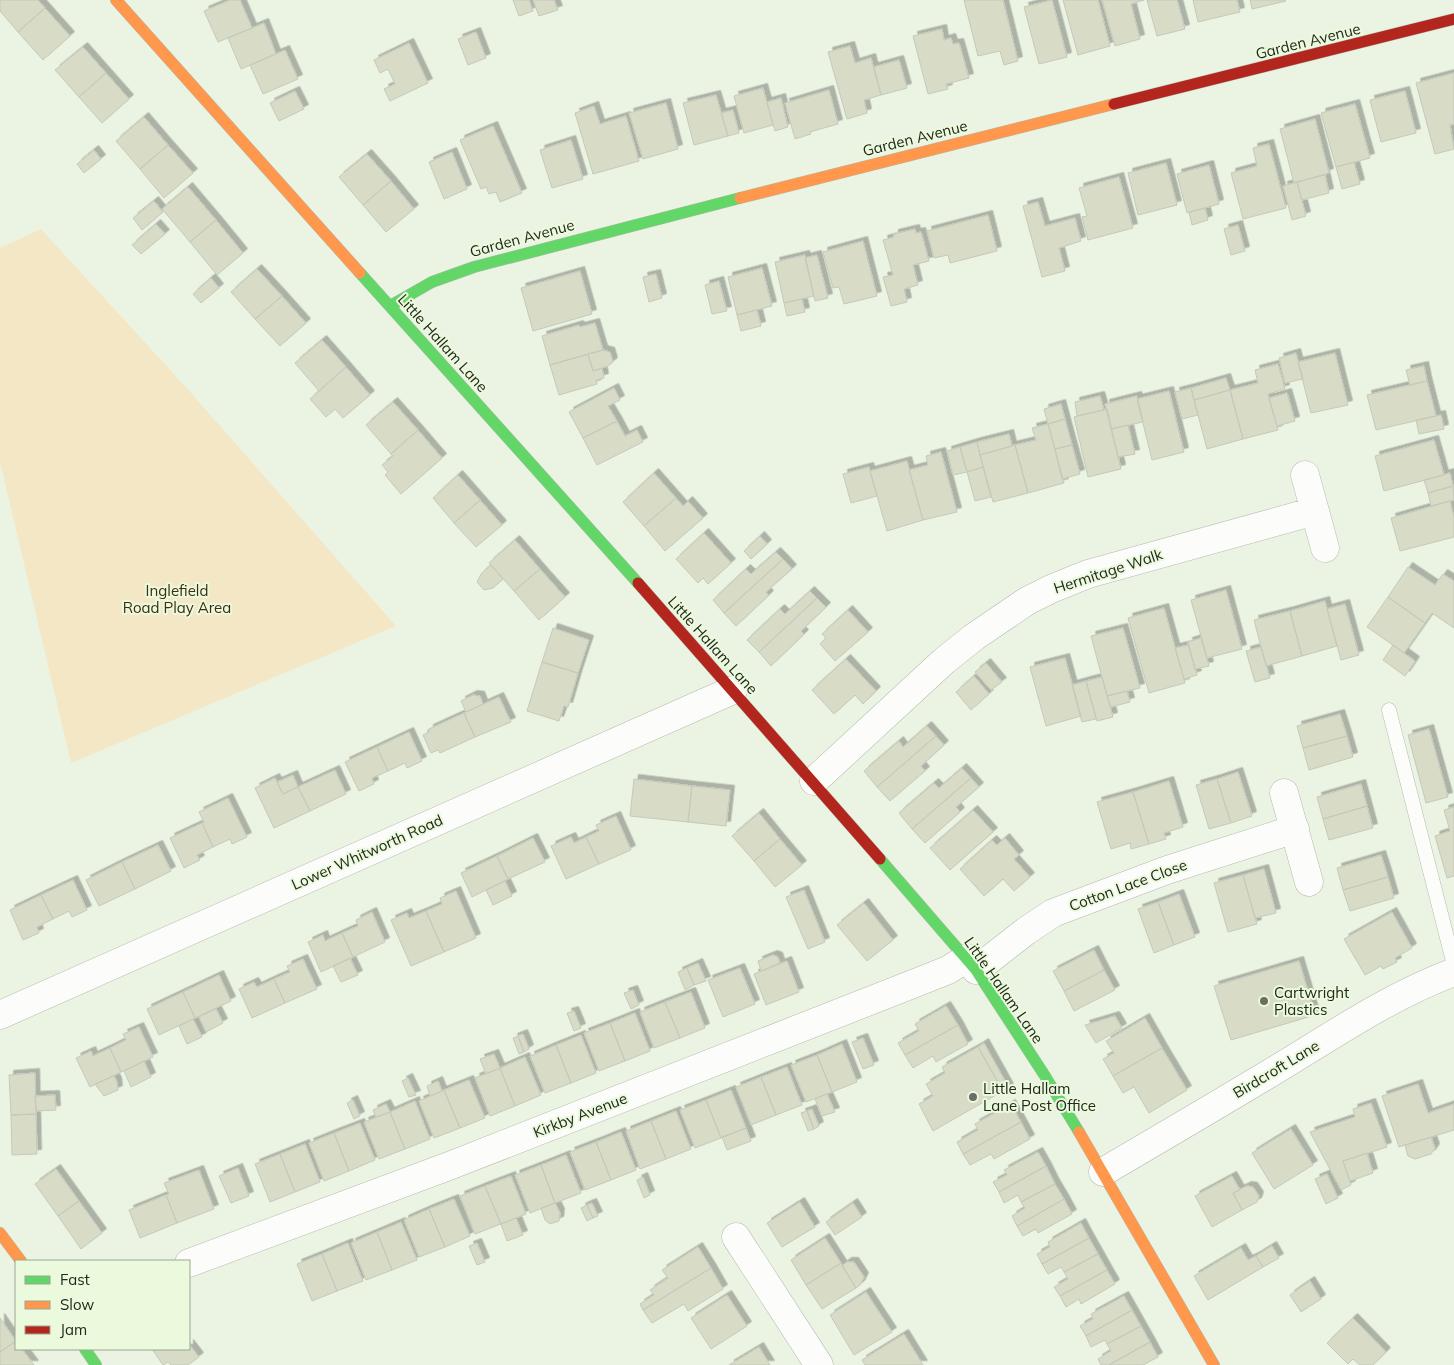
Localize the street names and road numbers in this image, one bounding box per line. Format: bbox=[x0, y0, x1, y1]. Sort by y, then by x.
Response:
street label: Garden Avenue bbox=[1254, 19, 1362, 63]
street label: Garden Avenue bbox=[861, 116, 969, 160]
street label: Garden Avenue bbox=[468, 215, 576, 261]
street label: Little Hallam Lane bbox=[394, 290, 492, 396]
street label: Hermitage Walk bbox=[1051, 544, 1165, 598]
street label: Little Hallam Lane bbox=[664, 592, 762, 698]
street label: Lower Whitworth Road bbox=[288, 810, 446, 894]
street label: Cotton Lace Close bbox=[1066, 855, 1190, 915]
street label: Little Hallam Lane bbox=[960, 933, 1048, 1047]
street label: Birdcroft Lane bbox=[1229, 1036, 1323, 1102]
street label: Kirkby Avenue bbox=[530, 1088, 630, 1142]

